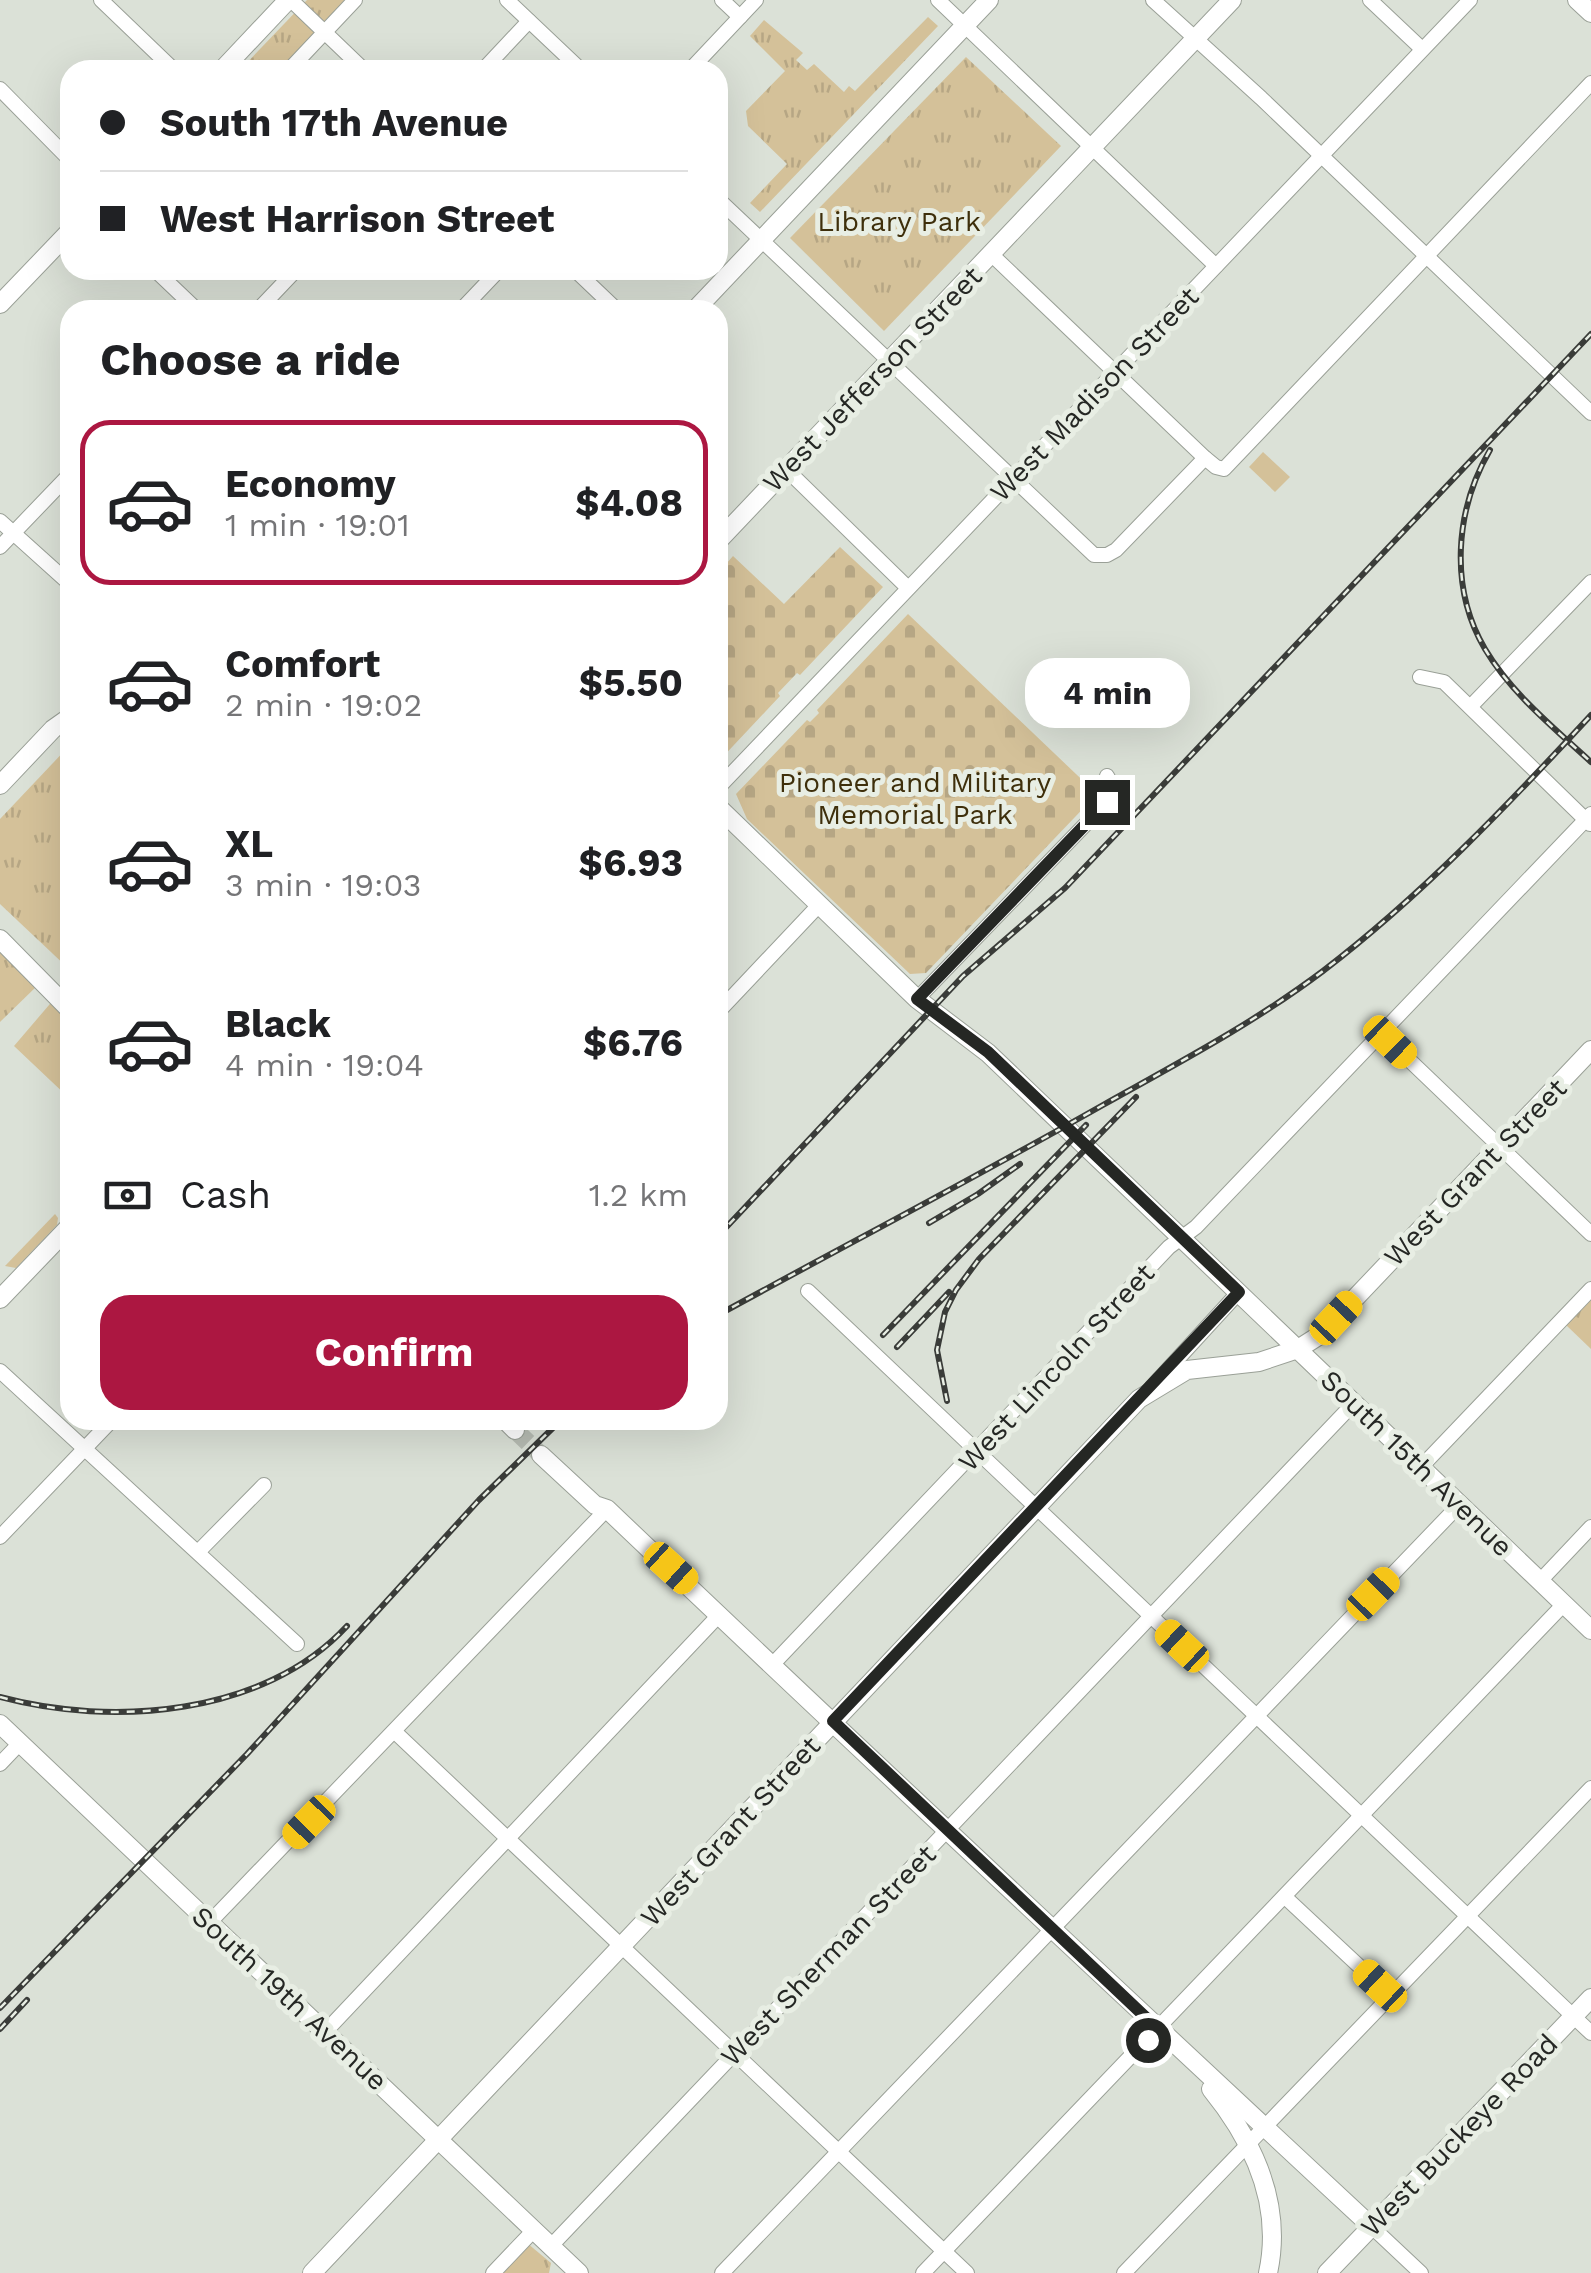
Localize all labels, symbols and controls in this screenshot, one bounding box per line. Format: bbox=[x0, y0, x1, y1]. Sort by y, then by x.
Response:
text: South 17th Avenue bbox=[160, 101, 508, 145]
text: West Harrison Street bbox=[160, 197, 554, 241]
park label: Library Park bbox=[817, 205, 981, 238]
street label: West Jefferson Street bbox=[756, 260, 989, 499]
street label: West Madison Street bbox=[983, 280, 1206, 508]
text: Choose a ride bbox=[100, 333, 400, 386]
icon: car bbox=[105, 458, 195, 548]
text: Economy bbox=[225, 462, 396, 506]
text: $4.08 bbox=[575, 481, 683, 525]
text: 1 min · 19:01 bbox=[225, 506, 410, 544]
icon: car bbox=[105, 638, 195, 728]
text: Comfort bbox=[225, 642, 380, 686]
callout: 4 min bbox=[1024, 657, 1190, 727]
text: $5.50 bbox=[579, 661, 683, 705]
text: 4 min bbox=[1063, 674, 1152, 712]
text: 2 min · 19:02 bbox=[225, 686, 422, 724]
park label: Pioneer and Military Memorial Park bbox=[779, 766, 1052, 831]
route end bbox=[1085, 780, 1130, 825]
icon: car bbox=[105, 818, 195, 908]
text: XL bbox=[225, 822, 273, 866]
text: $6.93 bbox=[579, 841, 683, 885]
text: 3 min · 19:03 bbox=[225, 866, 421, 904]
icon: car bbox=[105, 998, 195, 1088]
text: Black bbox=[225, 1002, 331, 1046]
car bbox=[1358, 1010, 1422, 1074]
text: $6.76 bbox=[583, 1021, 683, 1065]
text: 4 min · 19:04 bbox=[225, 1046, 424, 1084]
street label: West Grant Street bbox=[1377, 1071, 1574, 1273]
icon: cash bbox=[100, 1168, 155, 1223]
text: Cash bbox=[180, 1173, 271, 1217]
text: 1.2 km bbox=[589, 1176, 688, 1214]
street label: West Lincoln Street bbox=[952, 1256, 1161, 1478]
car bbox=[1305, 1286, 1367, 1350]
button: Confirm bbox=[100, 1295, 688, 1410]
street label: South 15th Avenue bbox=[1314, 1363, 1519, 1563]
car bbox=[639, 1537, 703, 1599]
car bbox=[1341, 1562, 1405, 1626]
car bbox=[1150, 1615, 1214, 1677]
street label: West Grant Street bbox=[634, 1729, 827, 1933]
car bbox=[277, 1790, 341, 1854]
street label: West Sherman Street bbox=[714, 1838, 943, 2073]
street label: South 19th Avenue bbox=[185, 1899, 394, 2097]
car bbox=[1348, 1955, 1412, 2017]
route start bbox=[1126, 2018, 1171, 2063]
street label: West Buckeye Road bbox=[1354, 2027, 1565, 2243]

